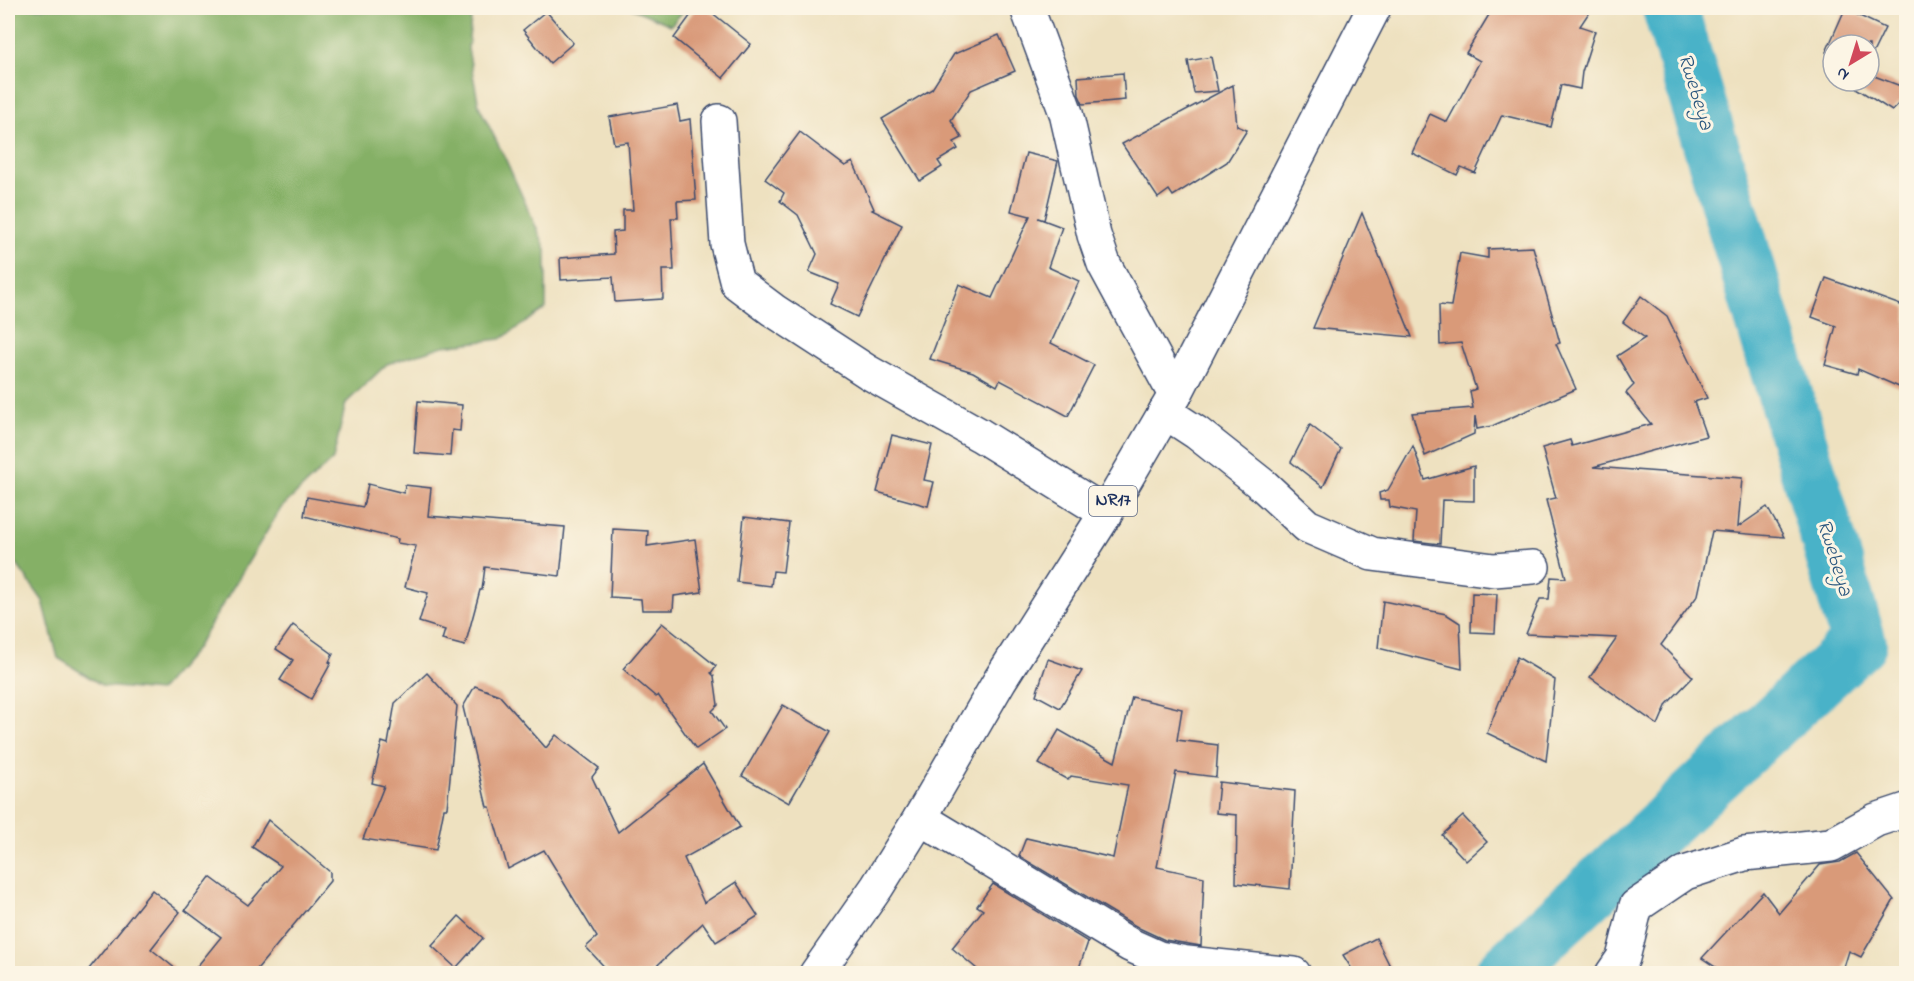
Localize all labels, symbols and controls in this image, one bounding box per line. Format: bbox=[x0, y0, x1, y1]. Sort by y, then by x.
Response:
north arrow bbox=[1821, 33, 1881, 93]
water label: Rwebeya bbox=[1669, 50, 1721, 134]
text: N bbox=[1831, 60, 1855, 86]
road number: NR17 bbox=[1089, 486, 1137, 516]
water label: Rwebeya bbox=[1808, 516, 1860, 600]

